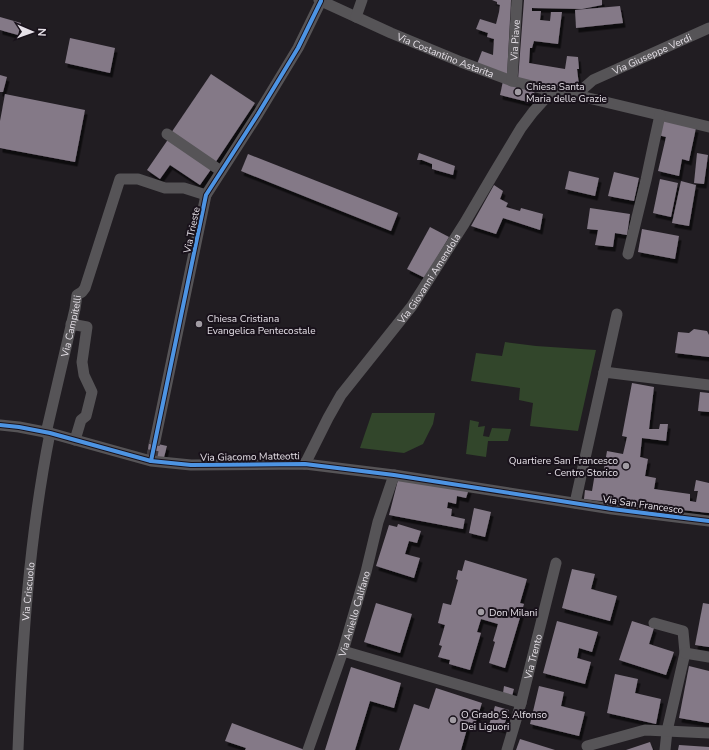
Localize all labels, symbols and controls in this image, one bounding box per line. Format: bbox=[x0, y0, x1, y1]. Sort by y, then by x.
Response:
north arrow bbox=[12, 12, 52, 52]
street label: Via Piave bbox=[507, 19, 524, 62]
text: N bbox=[34, 28, 49, 37]
street label: Via Costantino Astarita bbox=[394, 30, 496, 82]
street label: Via Giuseppe Verdi bbox=[609, 31, 694, 79]
place label: Chiesa Santa Maria delle Grazie bbox=[526, 80, 607, 106]
marker: Chiesa Santa Maria delle Grazie bbox=[513, 87, 523, 97]
street label: Via Trieste bbox=[180, 206, 204, 256]
street label: Via Giovanni Amendola bbox=[394, 231, 464, 328]
street label: Via Campitelli bbox=[58, 294, 85, 359]
place label: Chiesa Cristiana Evangelica Pentecostale bbox=[207, 312, 315, 338]
marker: Chiesa Cristiana Evangelica Pentecostale bbox=[194, 319, 204, 329]
street label: Via Giacomo Matteotti bbox=[199, 449, 300, 465]
place label: Quartiere San Francesco - Centro Storico bbox=[509, 454, 618, 480]
marker: Quartiere San Francesco - Centro Storico bbox=[621, 461, 631, 471]
street label: Via San Francesco bbox=[601, 492, 685, 518]
street label: Via Criscuolo bbox=[19, 561, 39, 622]
street label: Via Aniello Califano bbox=[335, 569, 374, 660]
place label: Don Milani bbox=[489, 606, 537, 620]
marker: Don Milani bbox=[476, 607, 486, 617]
street label: Via Trento bbox=[521, 632, 546, 682]
place label: O Grado S. Alfonso Dei Liguori bbox=[461, 708, 548, 734]
marker: O Grado S. Alfonso Dei Liguori bbox=[448, 715, 458, 725]

